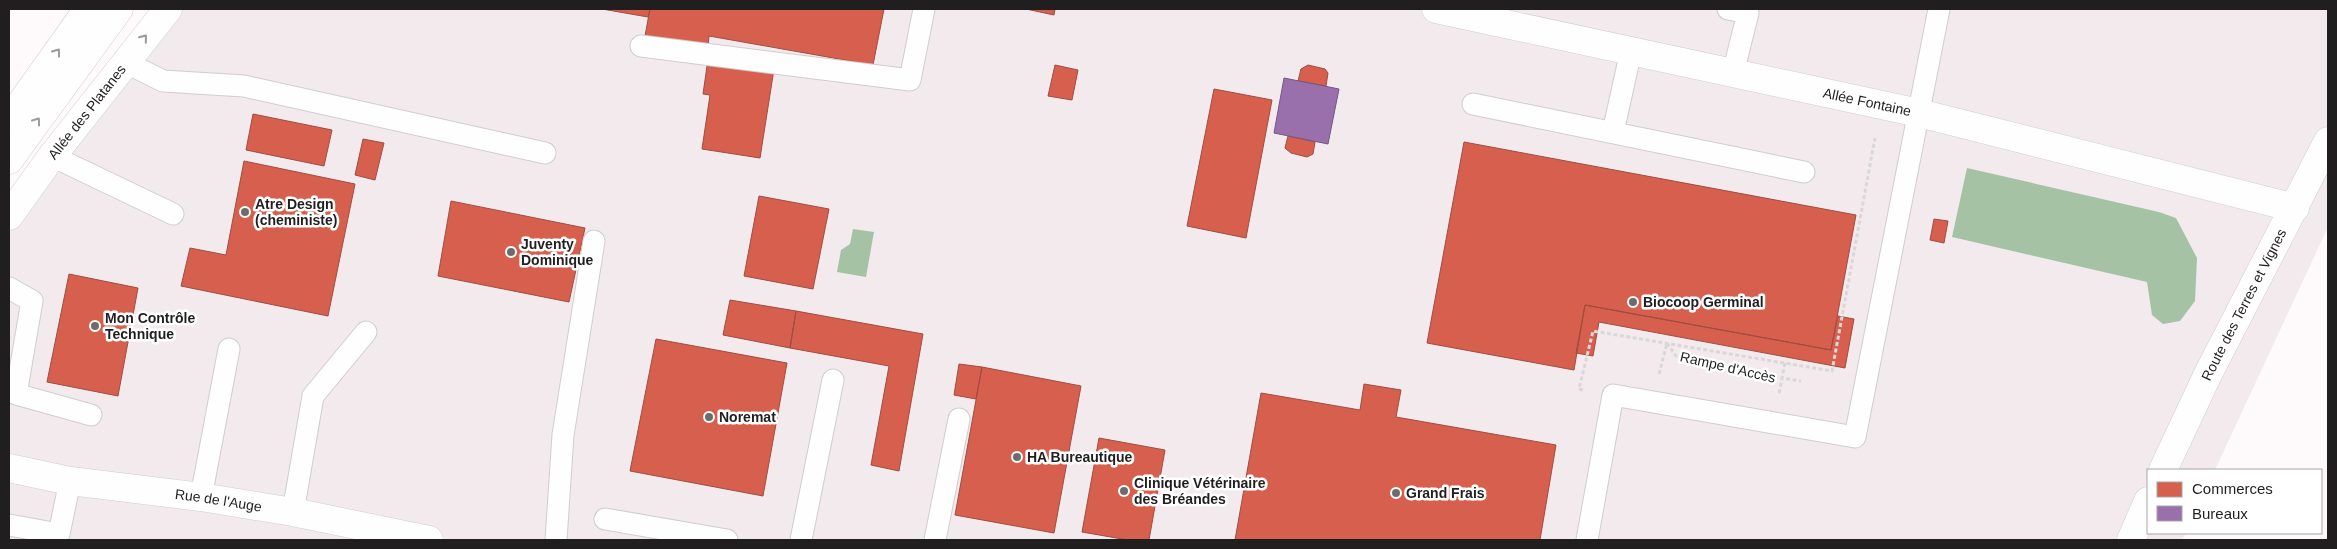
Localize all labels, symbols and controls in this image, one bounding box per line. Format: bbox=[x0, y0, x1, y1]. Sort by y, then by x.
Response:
one-way arrow bbox=[139, 35, 147, 44]
one-way arrow bbox=[51, 48, 60, 58]
street label: Allée des Platanes bbox=[45, 61, 129, 162]
street label: Allée Fontaine bbox=[1822, 85, 1913, 119]
one-way arrow bbox=[32, 118, 40, 127]
place label: Atre Design (cheministe) bbox=[255, 196, 337, 228]
marker: Atre Design (cheministe) bbox=[239, 206, 251, 218]
street label: Route des Terres et Vignes bbox=[2198, 226, 2289, 383]
place label: Juventy Dominique bbox=[521, 236, 594, 268]
marker: Juventy Dominique bbox=[505, 246, 517, 258]
place label: Biocoop Germinal bbox=[1643, 294, 1764, 310]
marker: Biocoop Germinal bbox=[1627, 296, 1639, 308]
place label: Mon Contrôle Technique bbox=[105, 310, 195, 342]
marker: Mon Contrôle Technique bbox=[89, 320, 101, 332]
street label: Rampe d'Accès bbox=[1679, 348, 1777, 386]
place label: Noremat bbox=[719, 409, 776, 425]
marker: Noremat bbox=[703, 411, 715, 423]
place label: HA Bureautique bbox=[1027, 449, 1132, 465]
marker: HA Bureautique bbox=[1011, 451, 1023, 463]
legend bbox=[2147, 469, 2322, 534]
place label: Clinique Vétérinaire des Bréandes bbox=[1134, 475, 1266, 507]
text: Commerces bbox=[2192, 480, 2273, 497]
marker: Clinique Vétérinaire des Bréandes bbox=[1118, 485, 1130, 497]
place label: Grand Frais bbox=[1406, 485, 1485, 501]
street label: Rue de l'Auge bbox=[174, 486, 263, 515]
marker: Grand Frais bbox=[1390, 487, 1402, 499]
text: Bureaux bbox=[2192, 505, 2248, 522]

